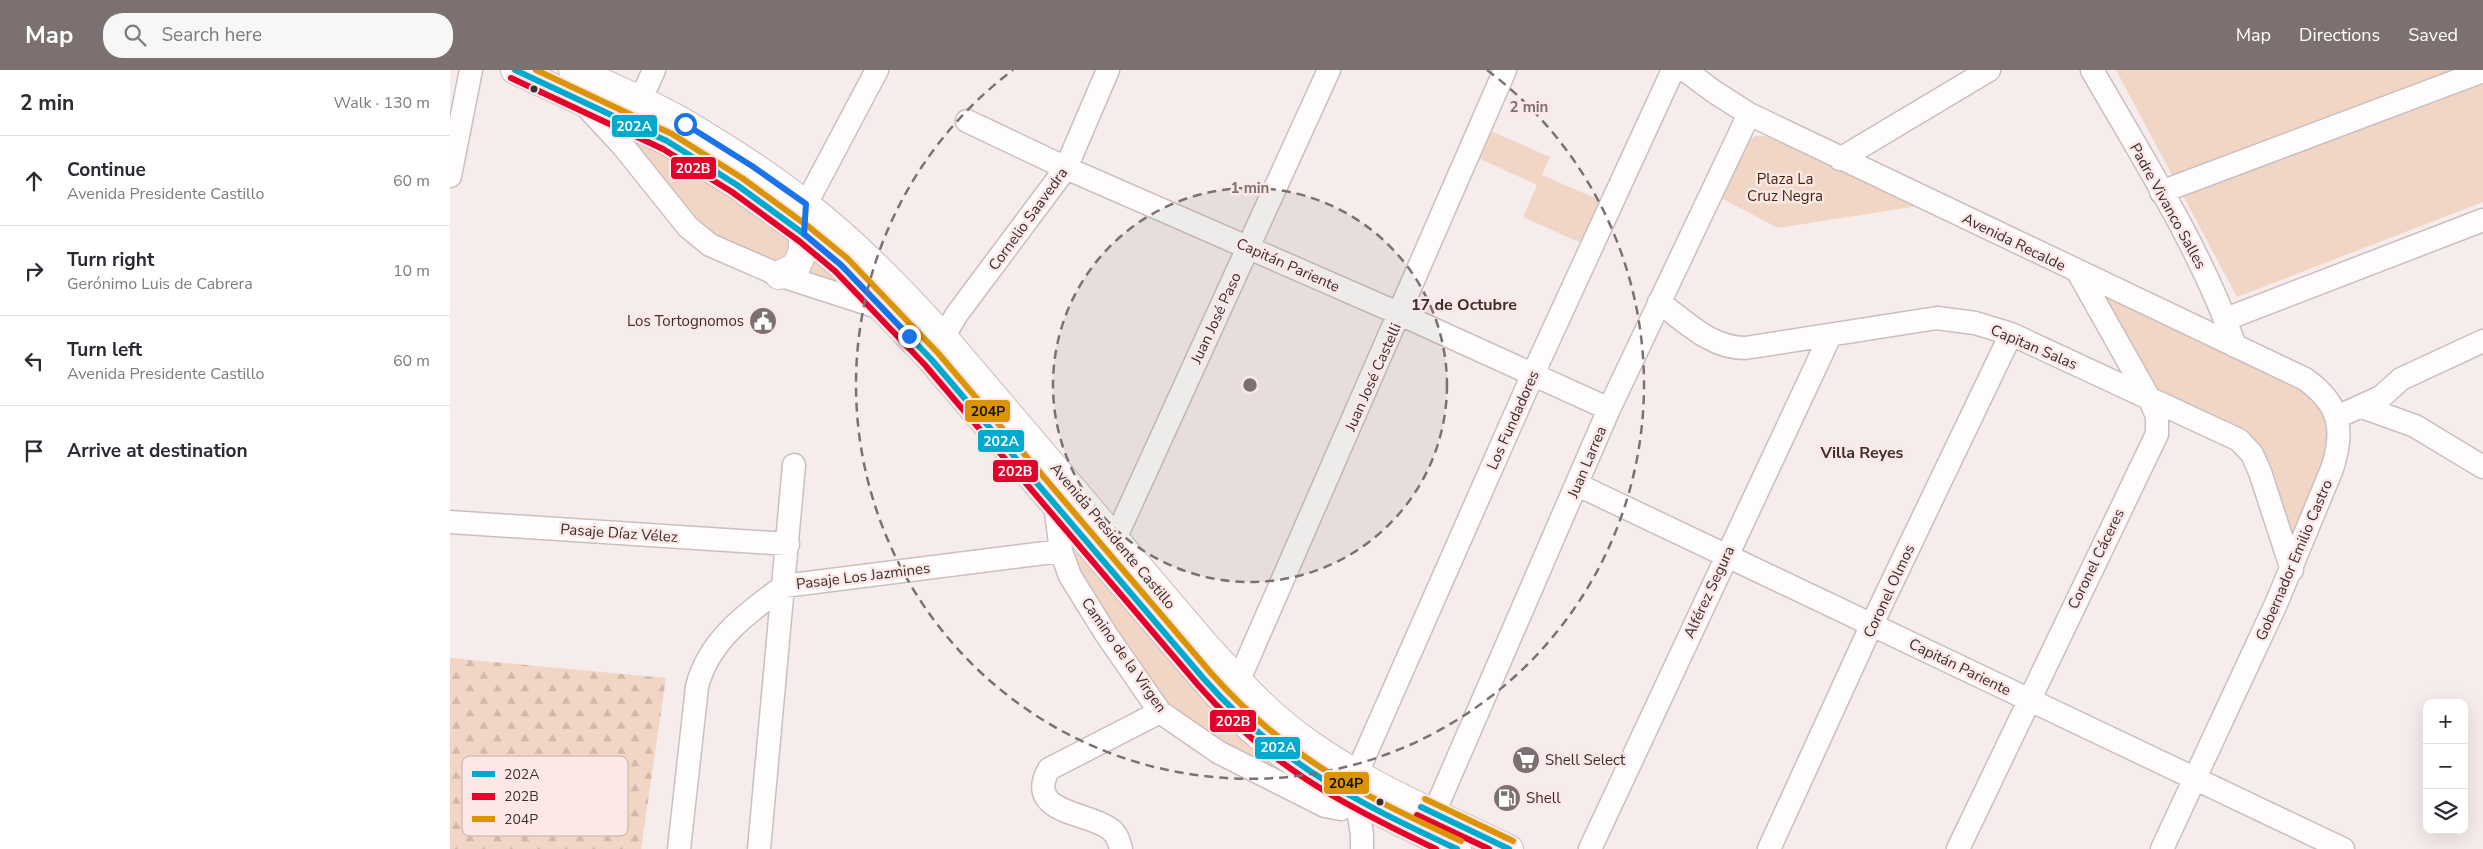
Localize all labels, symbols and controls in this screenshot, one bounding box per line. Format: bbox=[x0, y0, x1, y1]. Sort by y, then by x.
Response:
search box bbox=[103, 13, 453, 58]
text: Map bbox=[25, 19, 73, 51]
icon: search bbox=[121, 21, 149, 49]
text: Search here bbox=[161, 22, 262, 48]
text: Map bbox=[2236, 23, 2271, 47]
text: Directions bbox=[2299, 23, 2380, 47]
text: Saved bbox=[2408, 23, 2458, 47]
unlabelled marker bbox=[529, 84, 539, 94]
text: 2 min bbox=[20, 89, 74, 117]
text: Walk · 130 m bbox=[334, 92, 430, 114]
text: 2 min bbox=[1510, 97, 1548, 117]
route start bbox=[674, 113, 697, 136]
line badge: 202A bbox=[611, 114, 658, 138]
text: 202A bbox=[616, 117, 652, 136]
street label: Padre Vivanco Salles bbox=[2125, 140, 2211, 272]
line badge: 202B bbox=[670, 156, 717, 180]
text: Continue bbox=[67, 157, 146, 183]
text: 202B bbox=[676, 159, 710, 178]
street label: Cornelio Saavedra bbox=[984, 164, 1072, 274]
icon: ahead bbox=[20, 167, 48, 195]
park label: Plaza La Cruz Negra bbox=[1747, 169, 1823, 206]
text: 60 m bbox=[393, 170, 430, 192]
text: 1 min bbox=[1231, 178, 1269, 198]
text: Avenida Presidente Castillo bbox=[67, 183, 264, 205]
street label: Avenida Recalde bbox=[1959, 208, 2069, 276]
street label: Capitán Pariente bbox=[1233, 233, 1343, 297]
text: Turn right bbox=[67, 247, 154, 273]
icon: right bbox=[20, 257, 48, 285]
text: 10 m bbox=[393, 260, 430, 282]
street label: Juan José Paso bbox=[1186, 269, 1246, 368]
text: Gerónimo Luis de Cabrera bbox=[67, 273, 253, 295]
district label: 17 de Octubre bbox=[1411, 294, 1517, 316]
public building icon: Los Tortognomos bbox=[748, 306, 778, 336]
place label: Los Tortognomos bbox=[627, 311, 744, 331]
street label: Juan José Castelli bbox=[1340, 320, 1406, 435]
street label: Capitan Salas bbox=[1988, 320, 2080, 374]
route end bbox=[898, 325, 921, 348]
text: Turn left bbox=[67, 337, 142, 363]
icon: left bbox=[20, 347, 48, 375]
text: 60 m bbox=[393, 350, 430, 372]
text: Avenida Presidente Castillo bbox=[67, 363, 264, 385]
street label: Los Fundadores bbox=[1482, 367, 1544, 473]
centre of rings bbox=[1241, 376, 1259, 394]
line badge: 204P bbox=[964, 399, 1011, 423]
text: 204P bbox=[971, 402, 1005, 421]
street label: Juan Larrea bbox=[1563, 423, 1611, 502]
line badge: 202A bbox=[977, 429, 1025, 453]
text: 202A bbox=[983, 432, 1019, 451]
icon: arrive bbox=[20, 437, 48, 465]
text: Arrive at destination bbox=[67, 438, 248, 464]
district label: Villa Reyes bbox=[1820, 442, 1904, 464]
line badge: 202B bbox=[992, 459, 1039, 483]
street label: Avenida Presidente Castillo bbox=[1046, 459, 1180, 613]
text: 202B bbox=[998, 462, 1032, 481]
street label: Gobernador Emilio Castro bbox=[2251, 476, 2337, 644]
street label: Coronel Cáceres bbox=[2063, 505, 2129, 613]
street label: Pasaje Díaz Vélez bbox=[560, 519, 678, 547]
street label: Coronel Olmos bbox=[1859, 541, 1919, 641]
street label: Alférez Segura bbox=[1679, 543, 1739, 641]
street label: Pasaje Los Jazmines bbox=[795, 558, 931, 594]
street label: Camino de la Virgen bbox=[1077, 594, 1171, 716]
street label: Capitán Pariente bbox=[1906, 634, 2014, 700]
map controls bbox=[2423, 699, 2468, 834]
button: + bbox=[2423, 699, 2468, 744]
line badge: 202B bbox=[1209, 709, 1257, 733]
text: 202B bbox=[1216, 712, 1250, 731]
line badge: 202A bbox=[1254, 736, 1301, 760]
text: 202A bbox=[1260, 738, 1296, 757]
button: − bbox=[2423, 744, 2468, 789]
supermarket icon: Shell Select bbox=[1511, 745, 1541, 775]
place label: Shell Select bbox=[1545, 750, 1626, 770]
legend bbox=[462, 756, 628, 836]
text: 202A bbox=[504, 765, 539, 784]
line badge: 204P bbox=[1323, 771, 1370, 795]
text: 204P bbox=[1329, 774, 1363, 793]
fuel station icon: Shell bbox=[1492, 783, 1522, 813]
text: 202B bbox=[504, 787, 539, 806]
place label: Shell bbox=[1526, 788, 1561, 808]
button: layers bbox=[2423, 789, 2468, 834]
unlabelled marker bbox=[1375, 797, 1385, 807]
text: 204P bbox=[504, 810, 538, 829]

